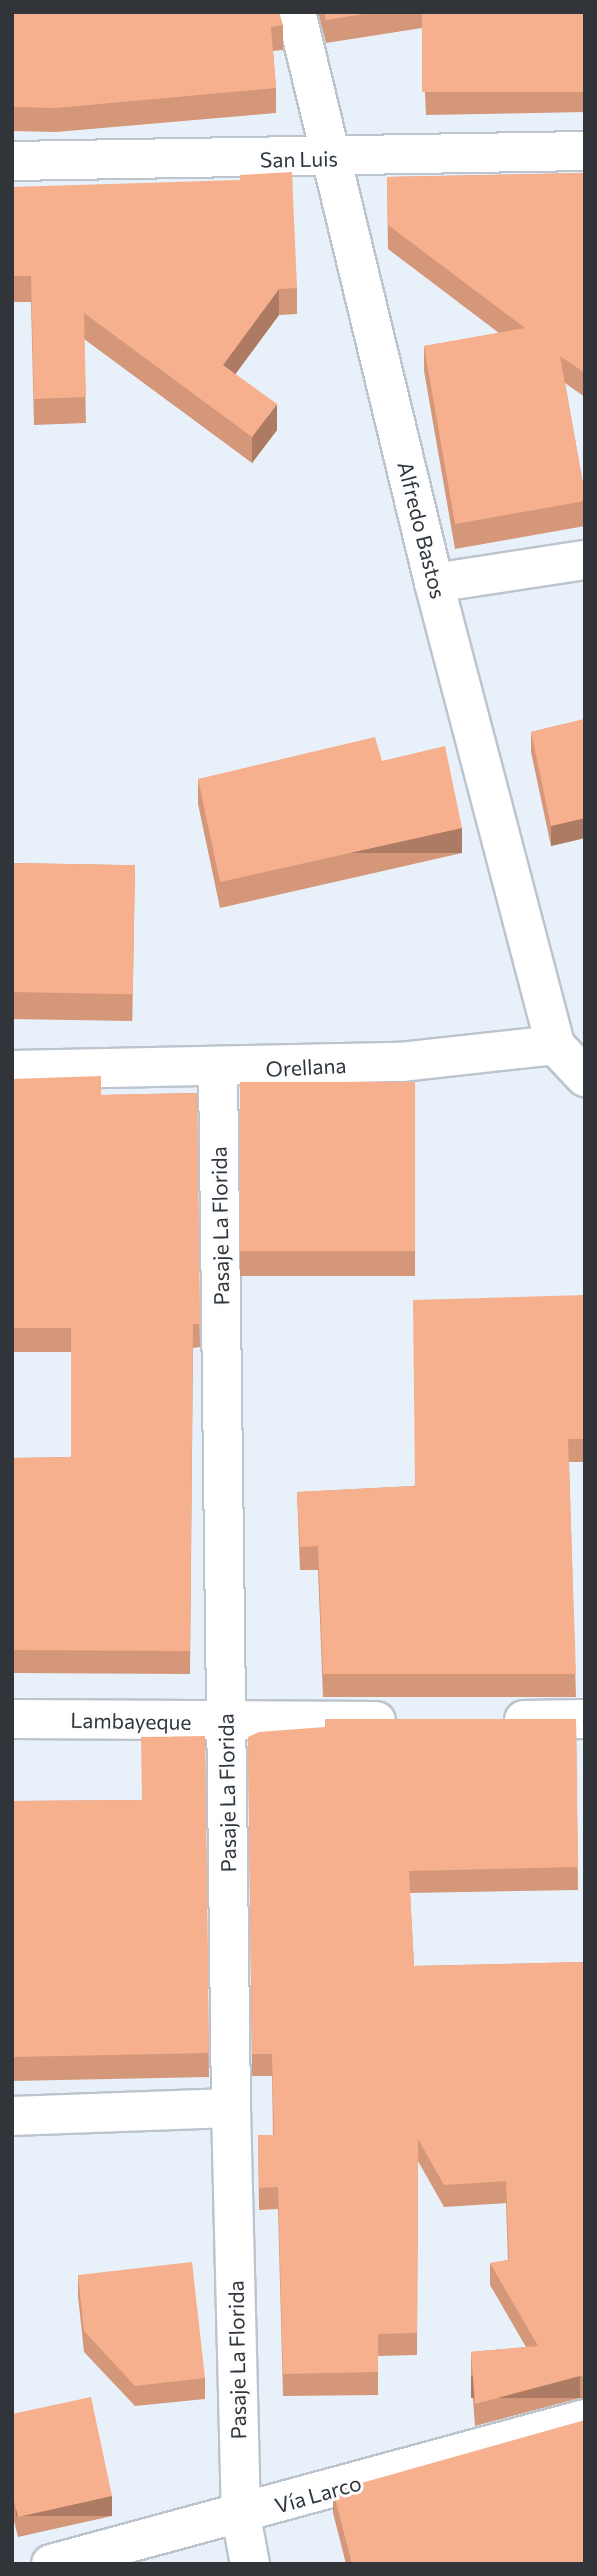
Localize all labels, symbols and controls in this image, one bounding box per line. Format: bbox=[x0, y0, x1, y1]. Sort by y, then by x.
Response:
street label: San Luis bbox=[260, 146, 338, 172]
street label: Alfredo Bastos bbox=[393, 459, 451, 601]
street label: Orellana bbox=[265, 1052, 347, 1082]
street label: Pasaje La Florida bbox=[206, 1146, 234, 1306]
street label: Lambayeque bbox=[70, 1707, 192, 1735]
street label: Pasaje La Florida bbox=[213, 1713, 241, 1873]
street label: Pasaje La Florida bbox=[223, 2280, 251, 2440]
street label: Vía Larco bbox=[272, 2470, 364, 2518]

